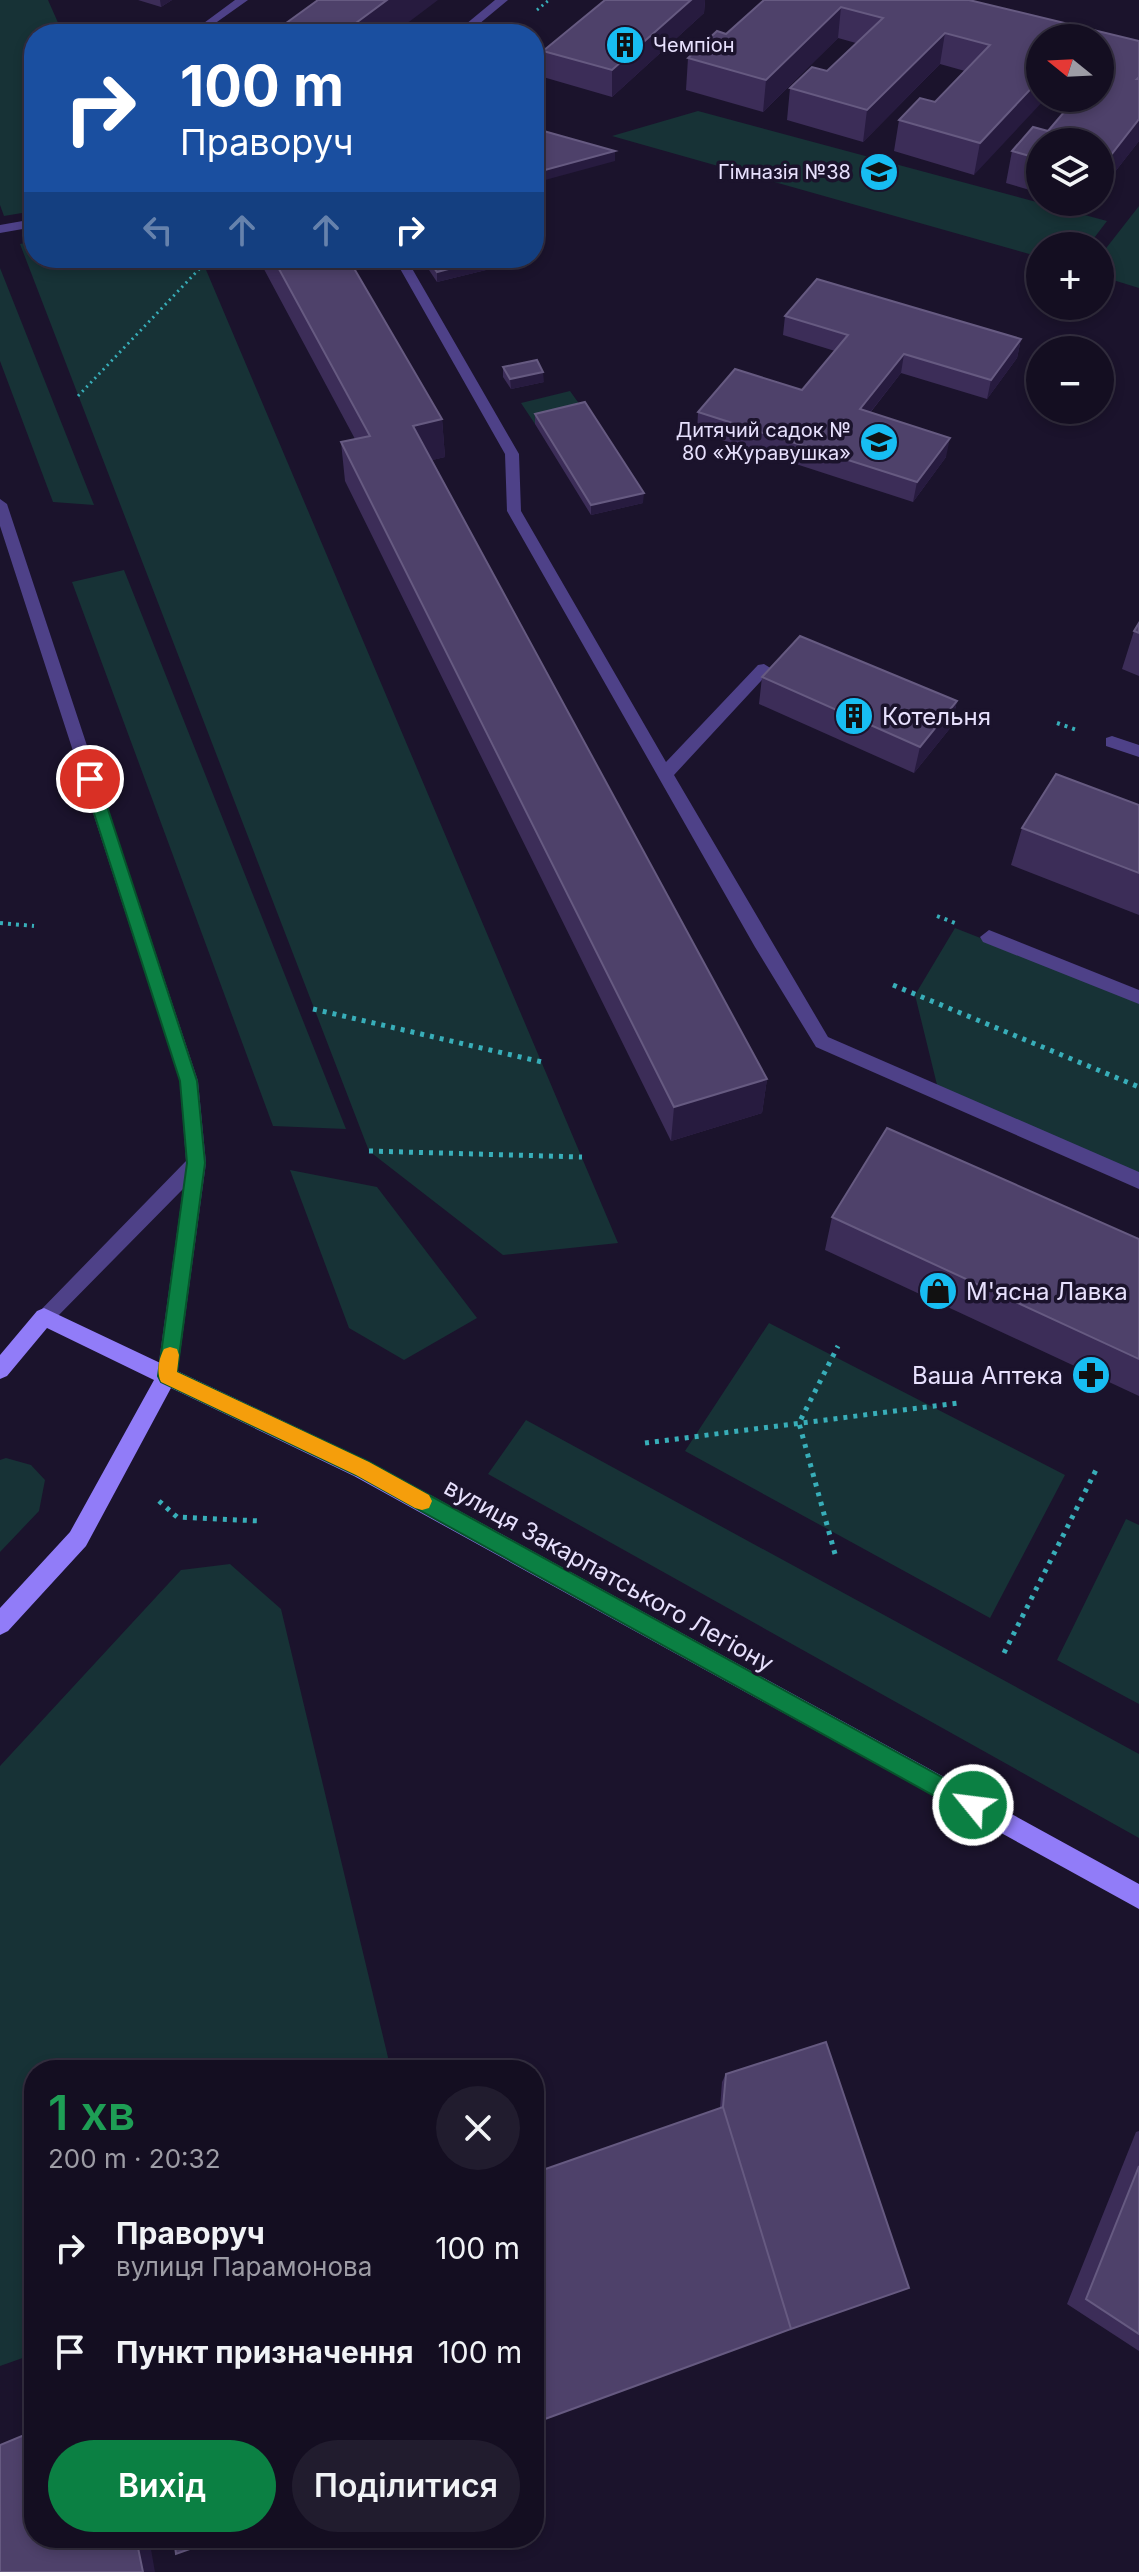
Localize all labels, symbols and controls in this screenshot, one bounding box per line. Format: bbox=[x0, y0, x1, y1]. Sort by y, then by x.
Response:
building icon: Чемпіон bbox=[604, 24, 646, 66]
north arrow bbox=[1026, 24, 1114, 112]
map controls bbox=[1026, 24, 1114, 424]
place label: Чемпіон bbox=[653, 33, 734, 57]
text: 100 m bbox=[180, 52, 344, 120]
icon: right bbox=[48, 56, 152, 160]
text: Праворуч bbox=[180, 120, 353, 164]
button: layers bbox=[1026, 128, 1114, 216]
school or university icon: Гімназія №38 bbox=[858, 151, 900, 193]
place label: Гімназія №38 bbox=[718, 160, 851, 184]
icon: left bbox=[136, 208, 180, 252]
icon: ahead bbox=[220, 208, 264, 252]
icon: ahead bbox=[304, 208, 348, 252]
icon: right bbox=[388, 208, 432, 252]
button: + bbox=[1026, 232, 1114, 320]
button: − bbox=[1026, 336, 1114, 424]
place label: Дитячий садок № 80 «Журавушка» bbox=[676, 418, 851, 465]
school or university icon: Дитячий садок № 80 «Журавушка» bbox=[858, 421, 900, 463]
building icon: Котельня bbox=[833, 695, 875, 737]
place label: Котельня bbox=[882, 702, 991, 731]
pin bbox=[56, 745, 124, 813]
icon: arrive bbox=[68, 757, 112, 801]
shop icon: М'ясна Лавка bbox=[917, 1270, 959, 1312]
place label: М'ясна Лавка bbox=[966, 1277, 1128, 1306]
pharmacy icon: Ваша Аптека bbox=[1070, 1354, 1112, 1396]
place label: Ваша Аптека bbox=[912, 1361, 1063, 1390]
street label: вулиця Закарпатського Легіону bbox=[439, 1472, 779, 1678]
position arrow bbox=[931, 1763, 1015, 1847]
text: 1 хв bbox=[48, 2083, 135, 2142]
button: close bbox=[436, 2086, 520, 2170]
text: 200 m · 20:32 bbox=[48, 2143, 221, 2174]
text: Праворуч bbox=[116, 2215, 265, 2251]
icon: right bbox=[48, 2226, 92, 2270]
text: 100 m bbox=[435, 2230, 520, 2266]
text: вулиця Парамонова bbox=[116, 2251, 372, 2282]
icon: arrive bbox=[48, 2330, 92, 2374]
text: Пункт призначення bbox=[116, 2334, 414, 2370]
text: 100 m bbox=[438, 2334, 522, 2370]
button: Вихід bbox=[48, 2440, 276, 2532]
button: Поділитися bbox=[292, 2440, 520, 2532]

